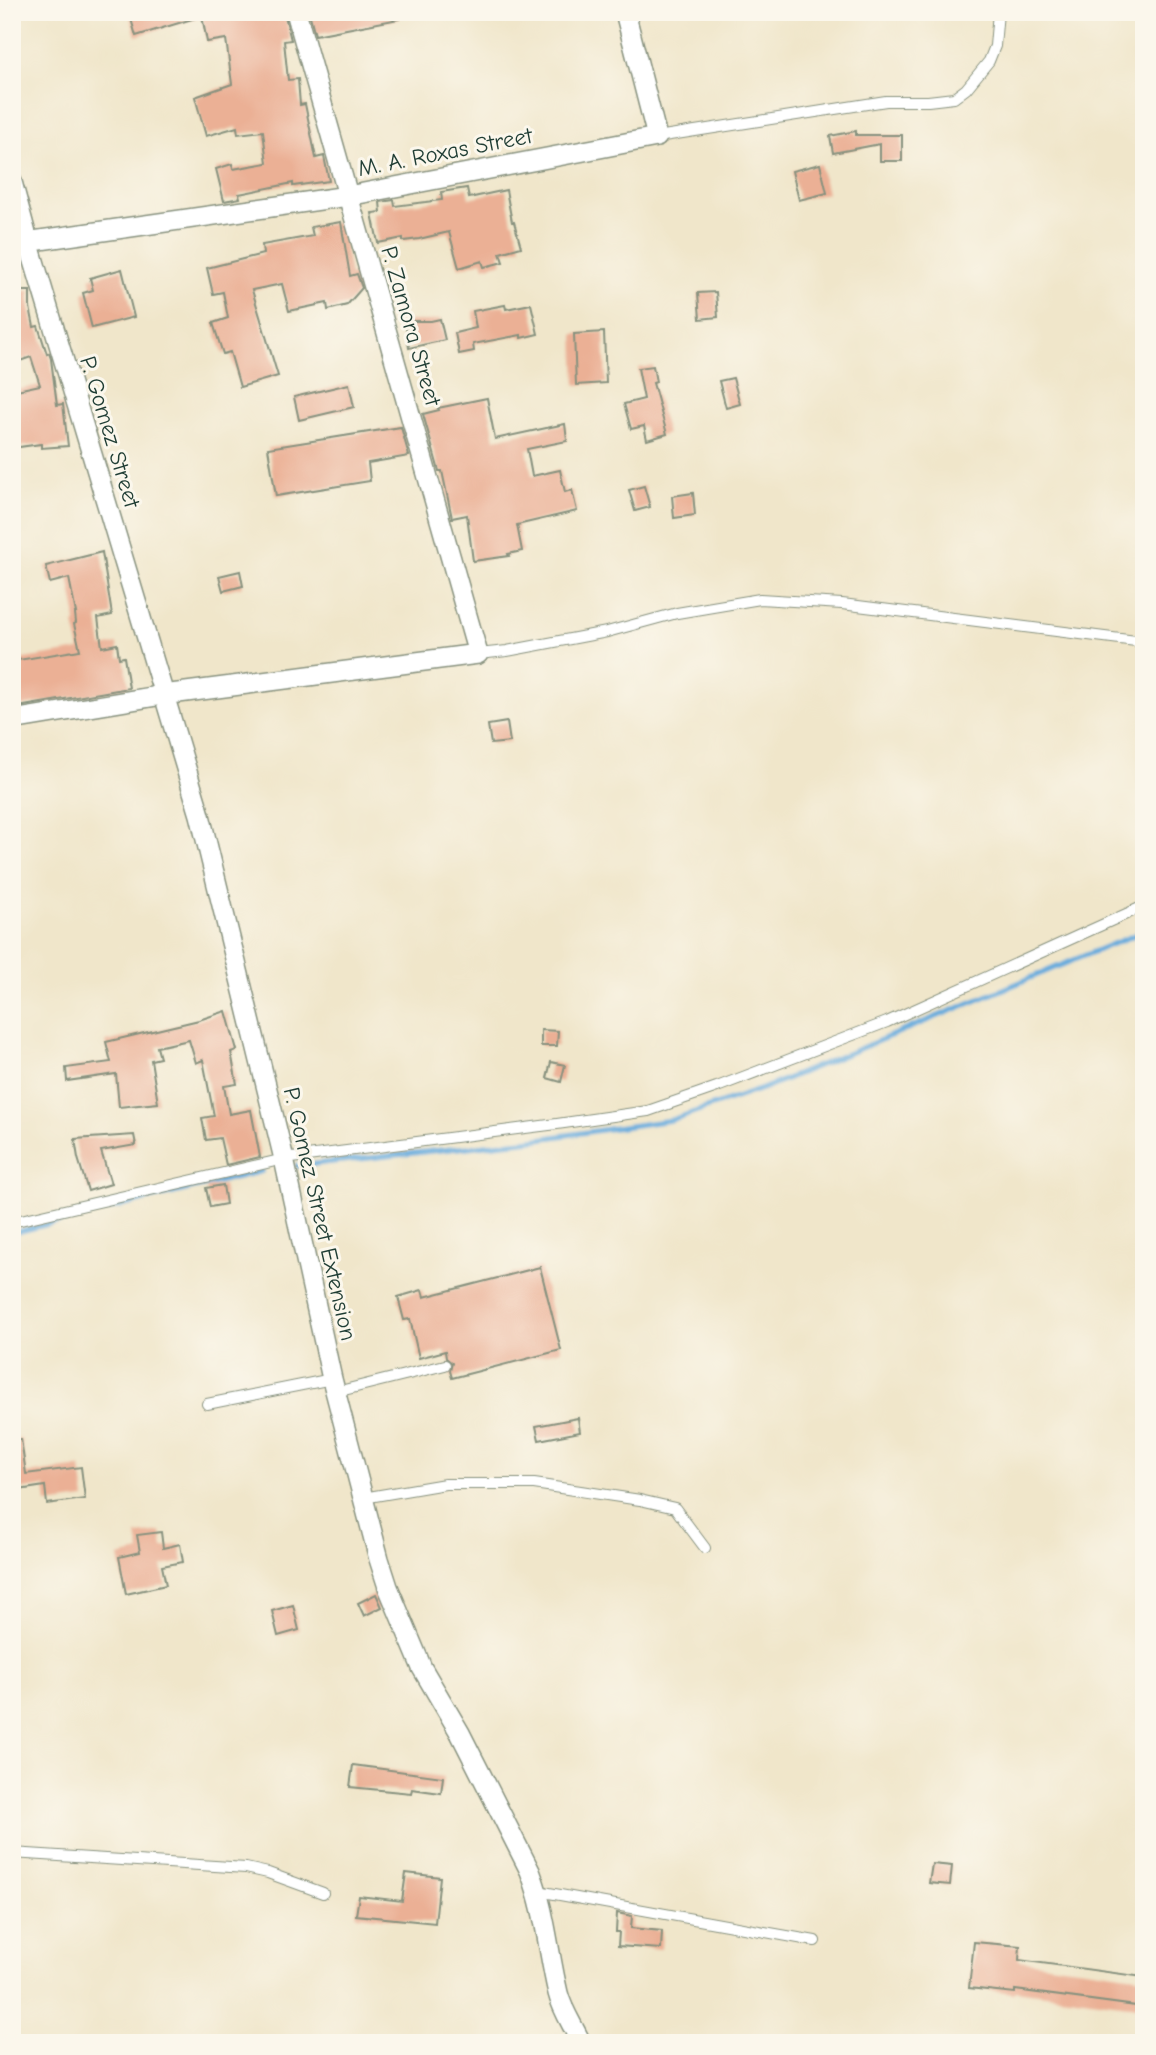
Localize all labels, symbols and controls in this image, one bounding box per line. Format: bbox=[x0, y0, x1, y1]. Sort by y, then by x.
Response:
street label: M. A. Roxas Street bbox=[355, 122, 536, 182]
street label: P. Zamora Street bbox=[375, 243, 447, 410]
street label: P. Gomez Street bbox=[74, 353, 146, 512]
street label: P. Gomez Street Extension bbox=[278, 1085, 362, 1343]

